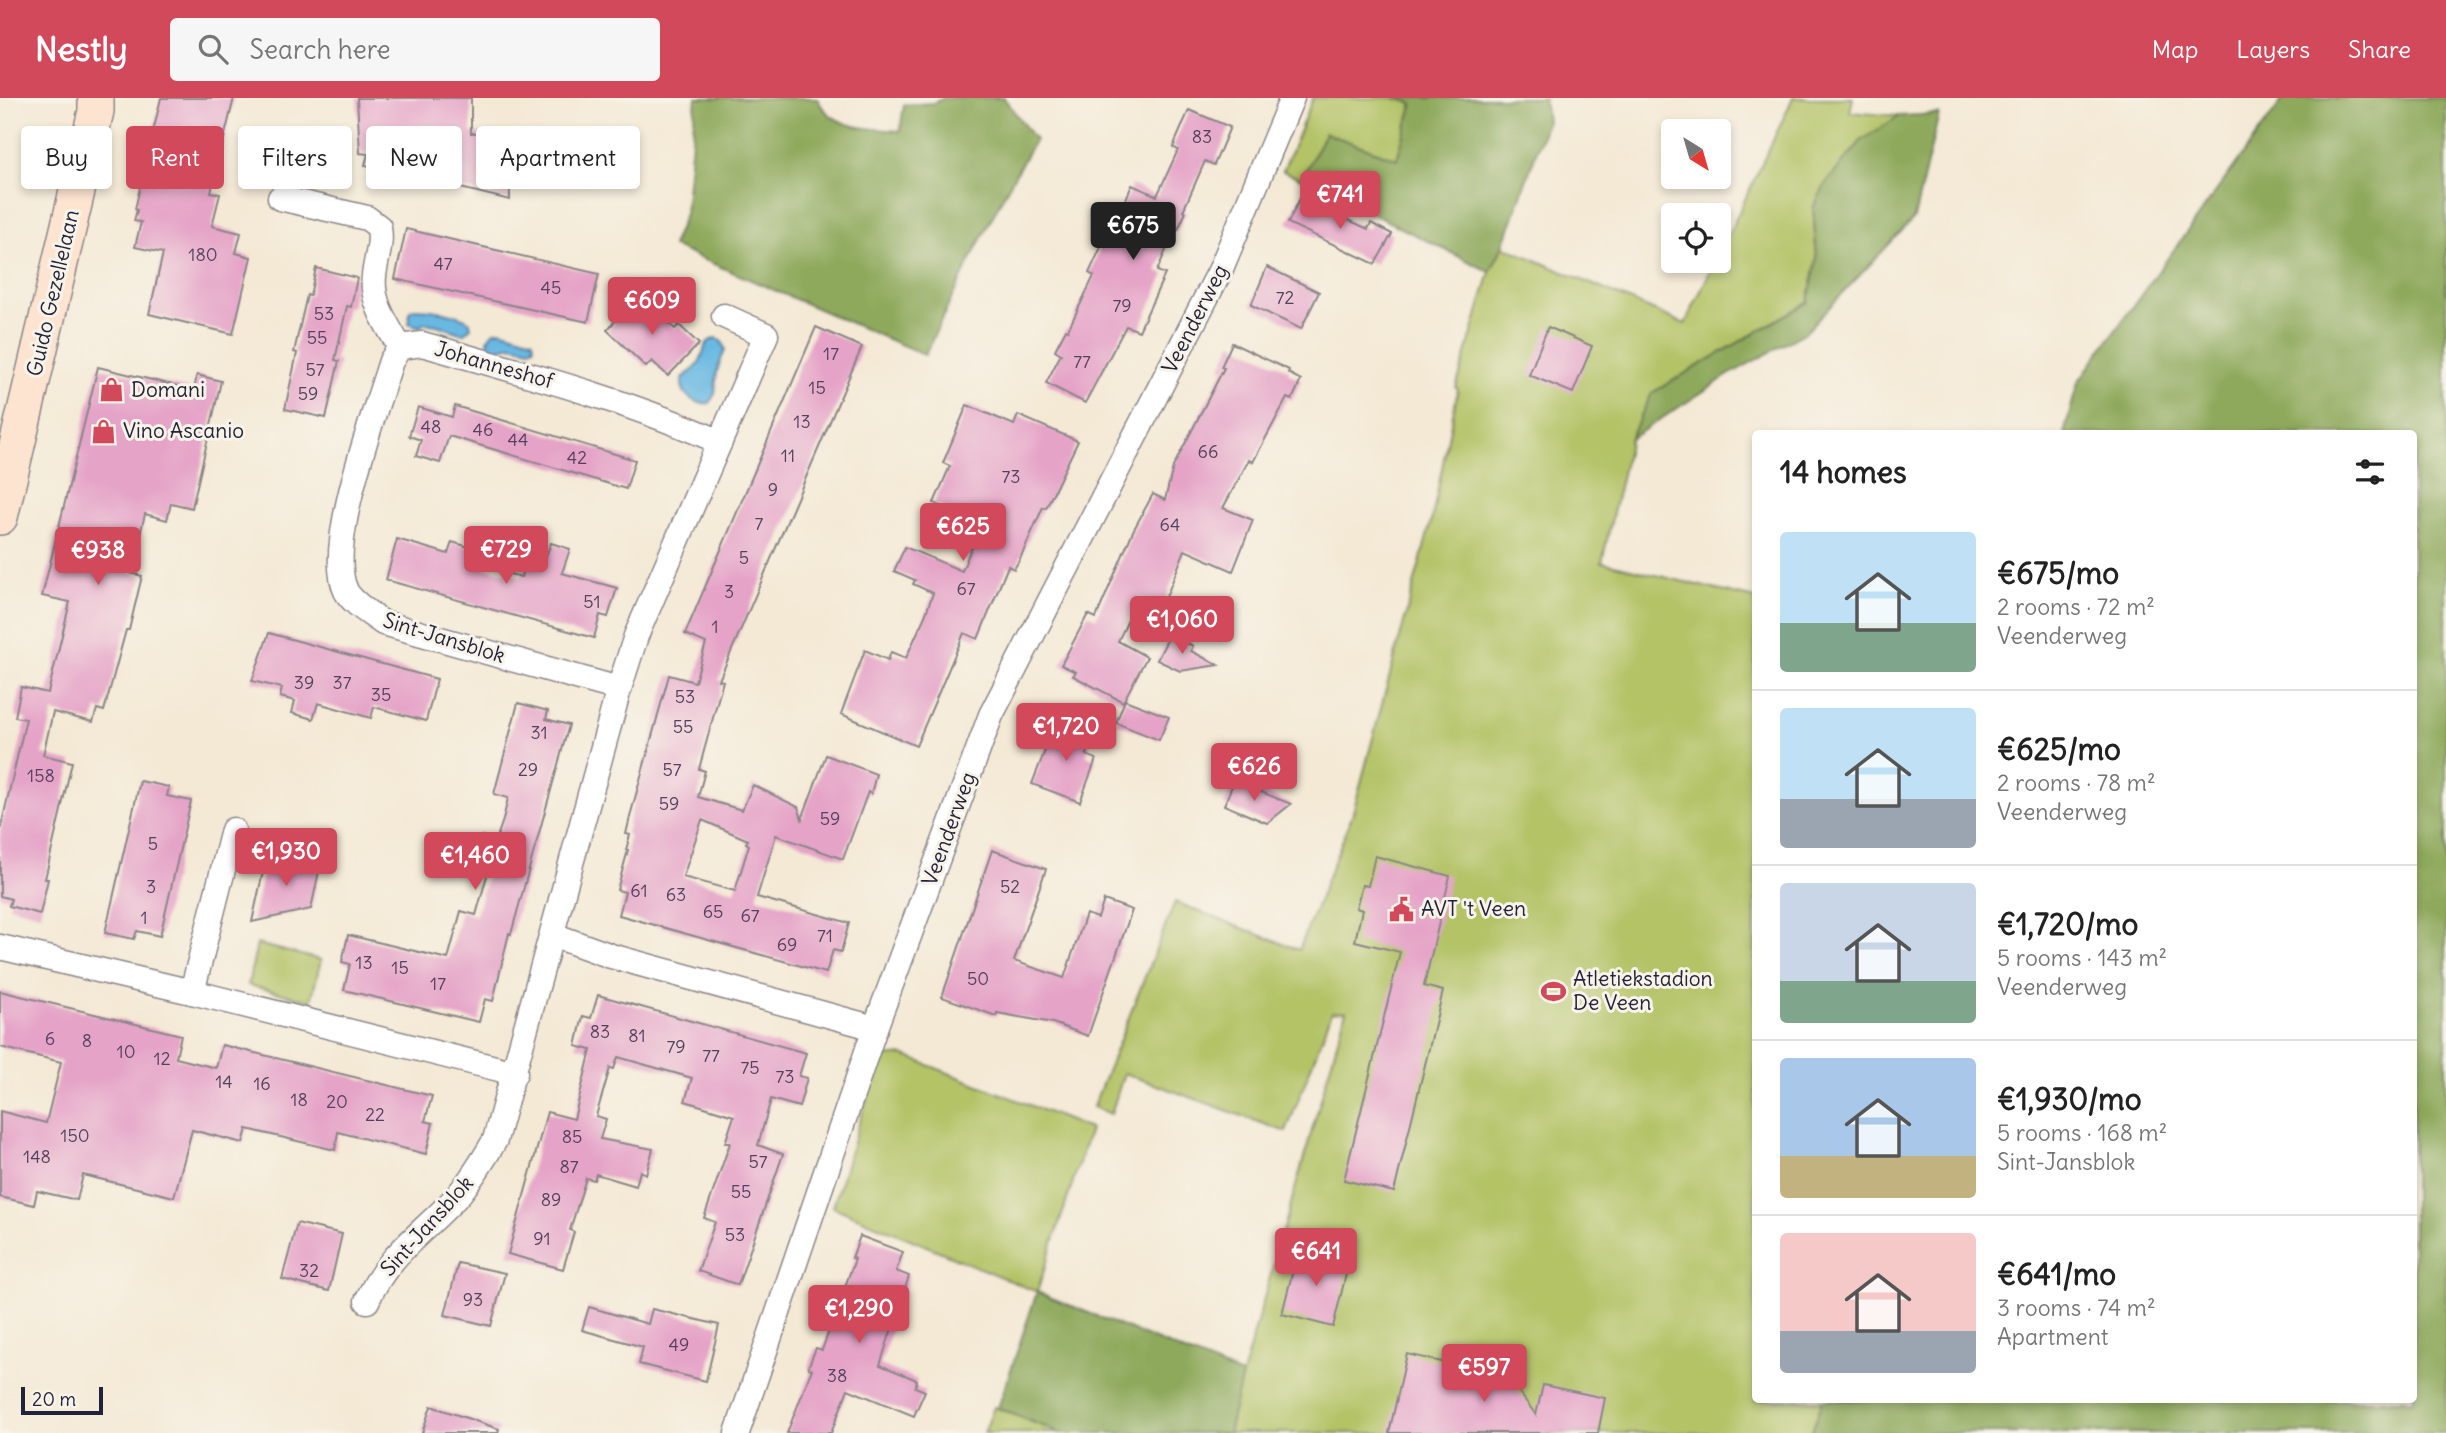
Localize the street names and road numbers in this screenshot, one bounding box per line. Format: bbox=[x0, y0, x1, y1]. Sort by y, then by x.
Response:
street label: Guido Gezellelaan bbox=[20, 207, 85, 379]
street label: Veenderweg bbox=[1156, 260, 1234, 378]
street label: Johanneshof bbox=[432, 335, 558, 395]
street label: Sint-Jansblok bbox=[380, 606, 508, 669]
street label: Veenderweg bbox=[916, 768, 982, 889]
street label: Sint-Jansblok bbox=[374, 1170, 479, 1282]

